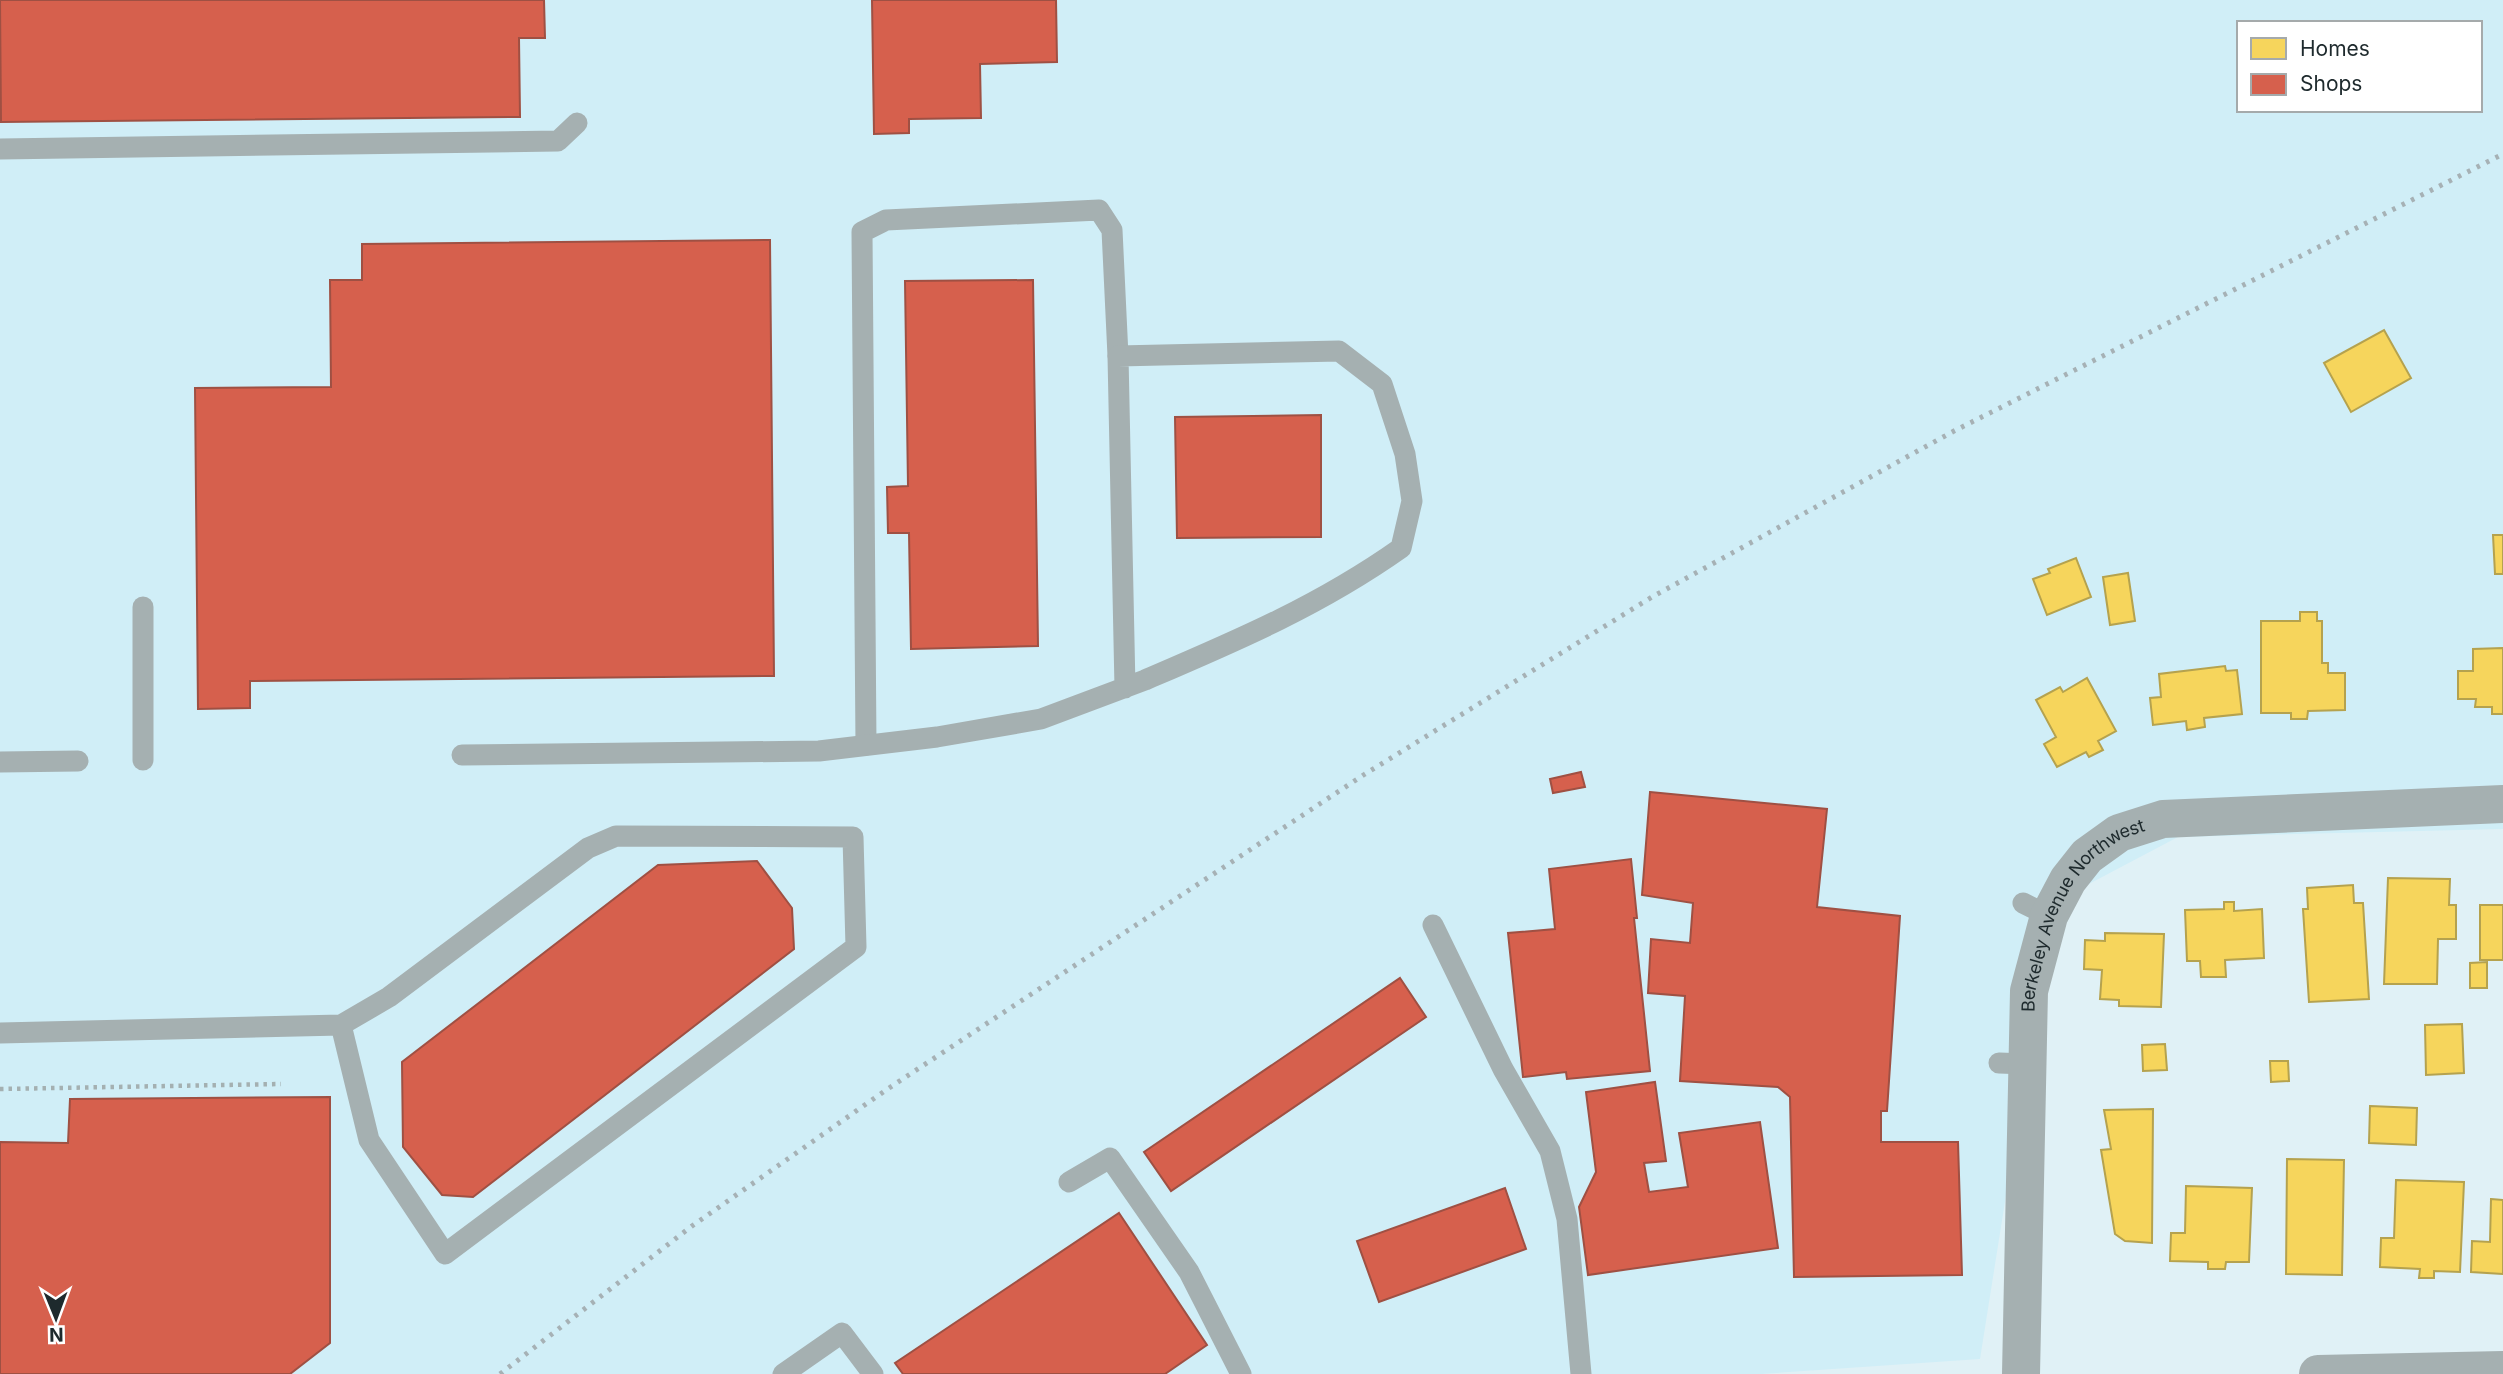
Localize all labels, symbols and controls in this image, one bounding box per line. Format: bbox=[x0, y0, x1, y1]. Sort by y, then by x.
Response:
legend bbox=[2237, 21, 2482, 112]
text: Homes bbox=[2300, 36, 2370, 61]
text: Shops bbox=[2300, 71, 2362, 96]
street label: Berkeley Avenue Northwest bbox=[2018, 814, 2147, 1012]
north arrow bbox=[21, 1283, 91, 1353]
text: N bbox=[49, 1323, 64, 1346]

